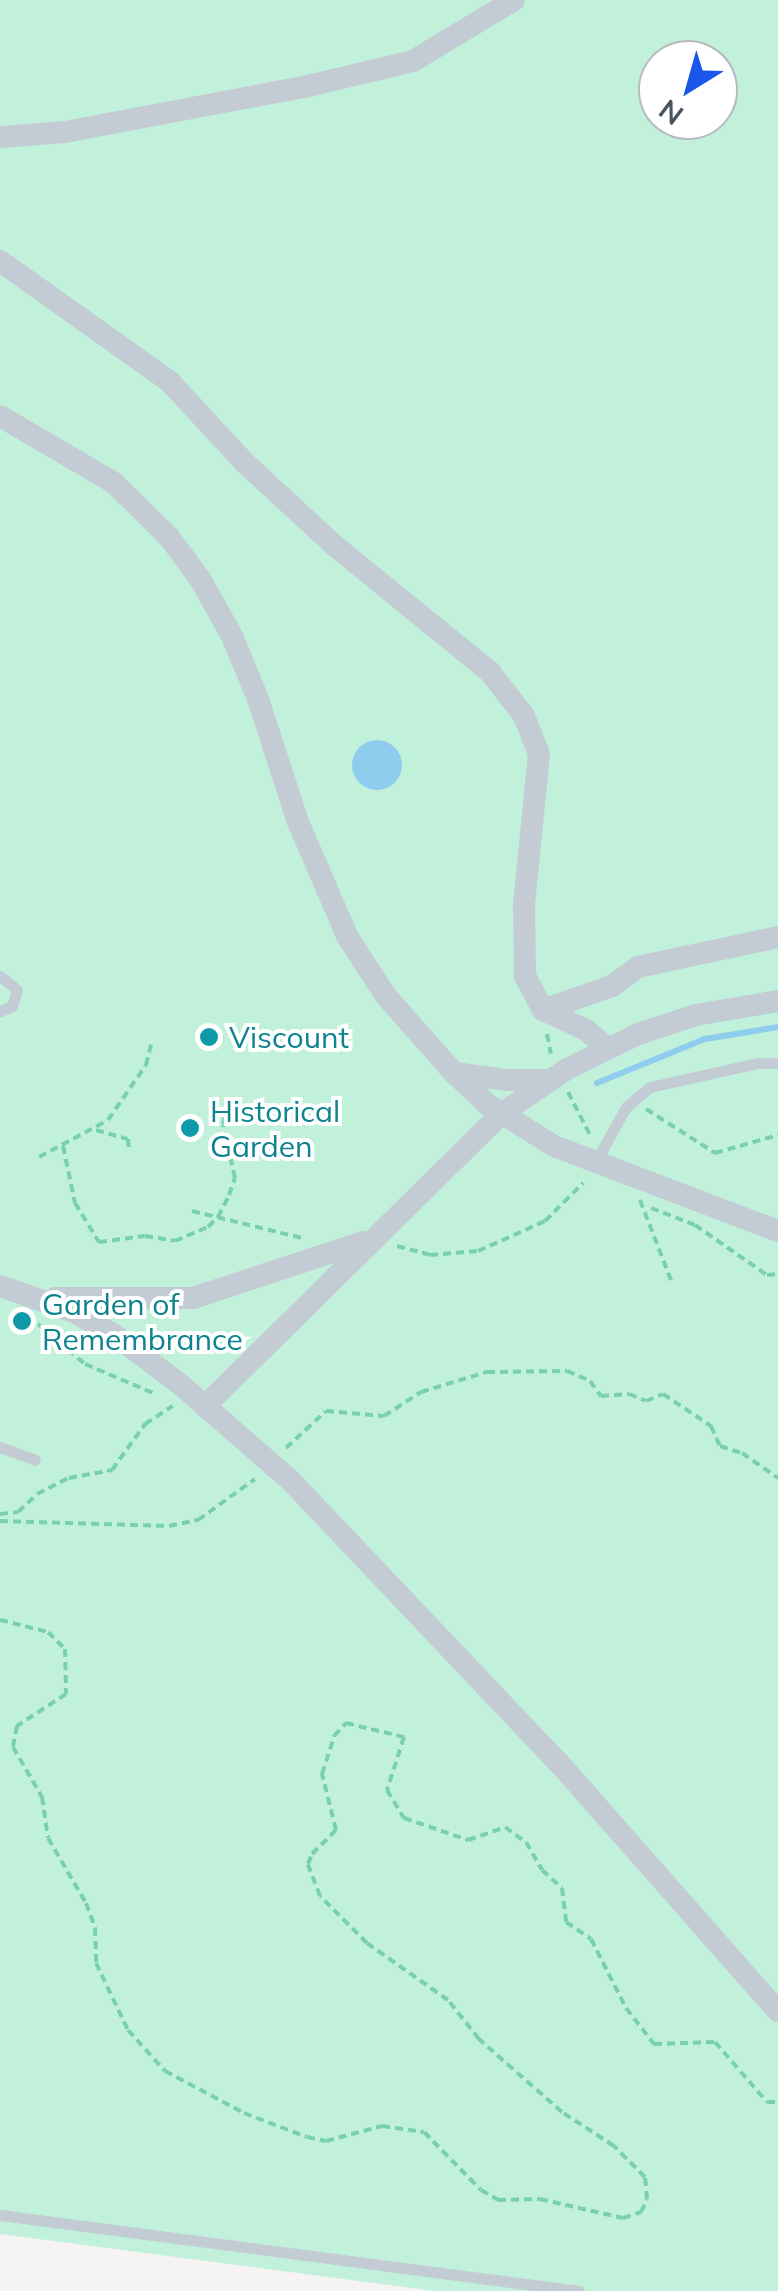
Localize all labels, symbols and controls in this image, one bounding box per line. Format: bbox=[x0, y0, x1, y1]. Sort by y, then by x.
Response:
north arrow bbox=[638, 40, 738, 140]
text: N bbox=[652, 92, 690, 133]
place label: Viscount bbox=[229, 1019, 349, 1055]
marker: Viscount bbox=[198, 1026, 220, 1048]
place label: Historical Garden bbox=[210, 1093, 340, 1164]
marker: Historical Garden bbox=[179, 1117, 201, 1139]
place label: Garden of Remembrance bbox=[42, 1286, 243, 1356]
marker: Garden of Remembrance bbox=[11, 1310, 33, 1332]

